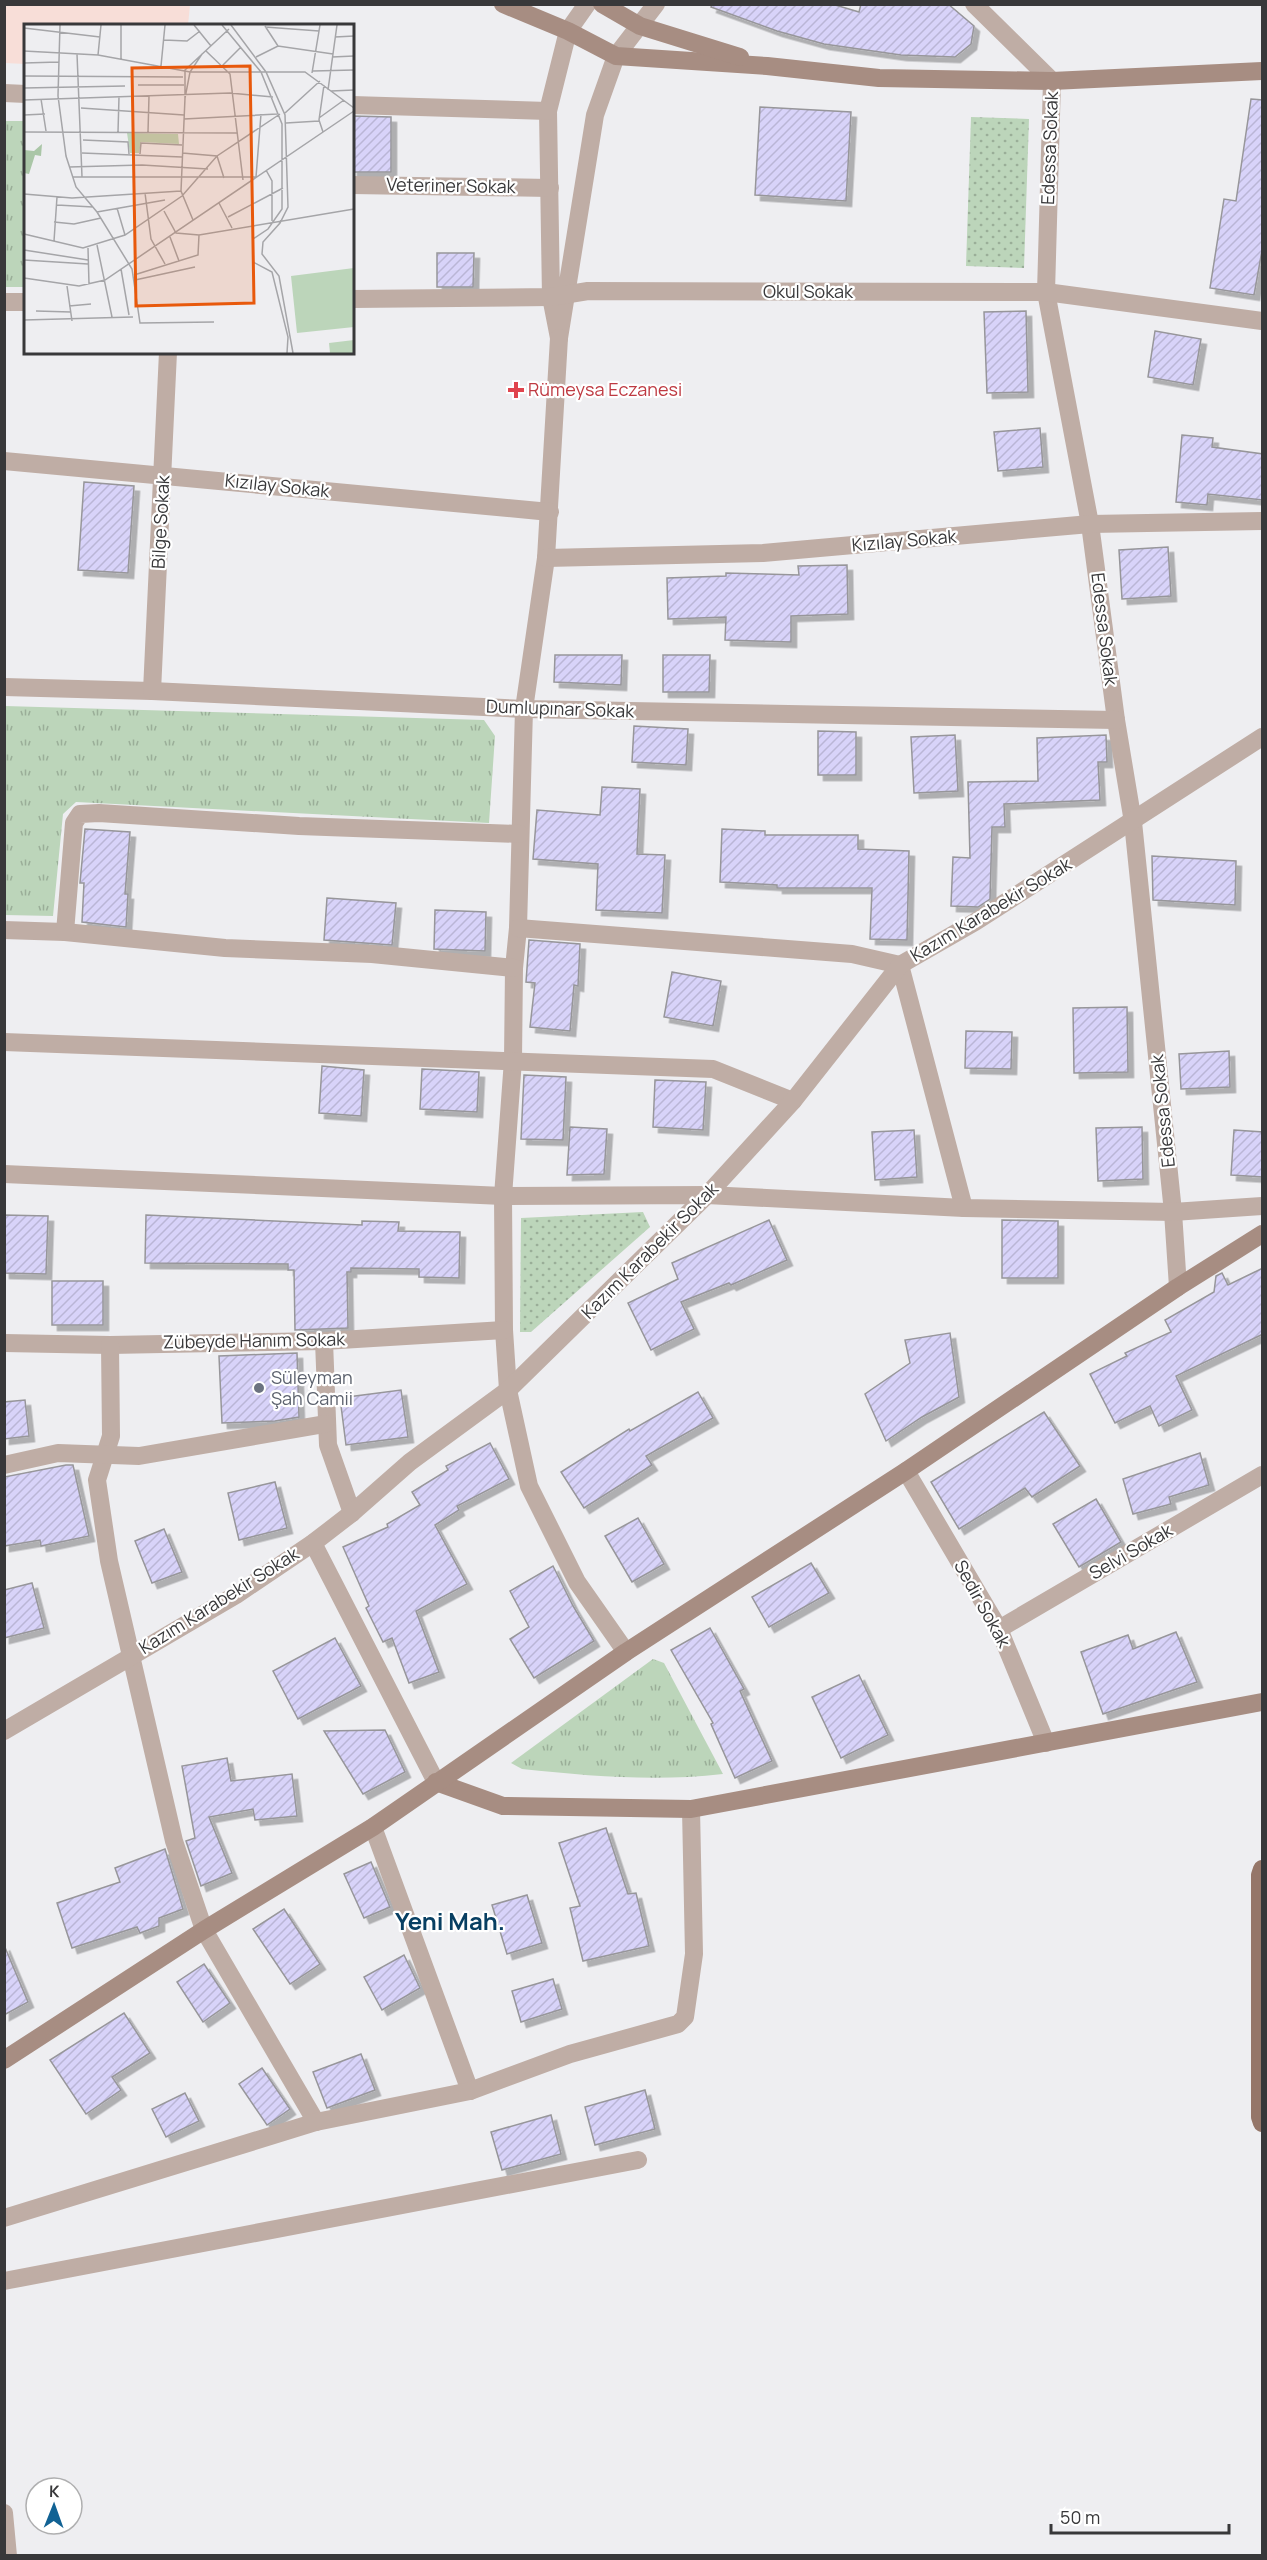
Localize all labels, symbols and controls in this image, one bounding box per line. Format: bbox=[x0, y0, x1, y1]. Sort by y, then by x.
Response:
inset map bbox=[24, 24, 354, 354]
street label: Edessa Sokak bbox=[1035, 90, 1063, 205]
street label: Veteriner Sokak bbox=[386, 172, 517, 198]
street label: Okul Sokak bbox=[763, 279, 854, 303]
place label: Rümeysa Eczanesi bbox=[528, 377, 682, 401]
marker: Rümeysa Eczanesi bbox=[509, 383, 523, 397]
street label: Kızılay Sokak bbox=[224, 468, 332, 503]
street label: Bilge Sokak bbox=[146, 473, 174, 569]
street label: Kızılay Sokak bbox=[851, 523, 958, 557]
street label: Edessa Sokak bbox=[1086, 571, 1124, 688]
street label: Dumlupınar Sokak bbox=[486, 693, 636, 723]
street label: Kazım Karabekir Sokak bbox=[905, 851, 1076, 967]
street label: Edessa Sokak bbox=[1144, 1052, 1180, 1169]
street label: Kazım Karabekir Sokak bbox=[576, 1176, 724, 1324]
street label: Zübeyde Hanım Sokak bbox=[163, 1326, 346, 1354]
place label: Süleyman Şah Camii bbox=[271, 1365, 353, 1410]
marker: Süleyman Şah Camii bbox=[252, 1381, 266, 1395]
street label: Selvi Sokak bbox=[1085, 1517, 1177, 1585]
street label: Kazım Karabekir Sokak bbox=[134, 1541, 304, 1659]
street label: Sedir Sokak bbox=[949, 1556, 1017, 1652]
district label: Yeni Mah. bbox=[395, 1904, 505, 1937]
north arrow bbox=[24, 2476, 84, 2536]
text: K bbox=[49, 2480, 60, 2502]
scale bar bbox=[1051, 2497, 1230, 2535]
text: 50 m bbox=[1060, 2505, 1100, 2529]

